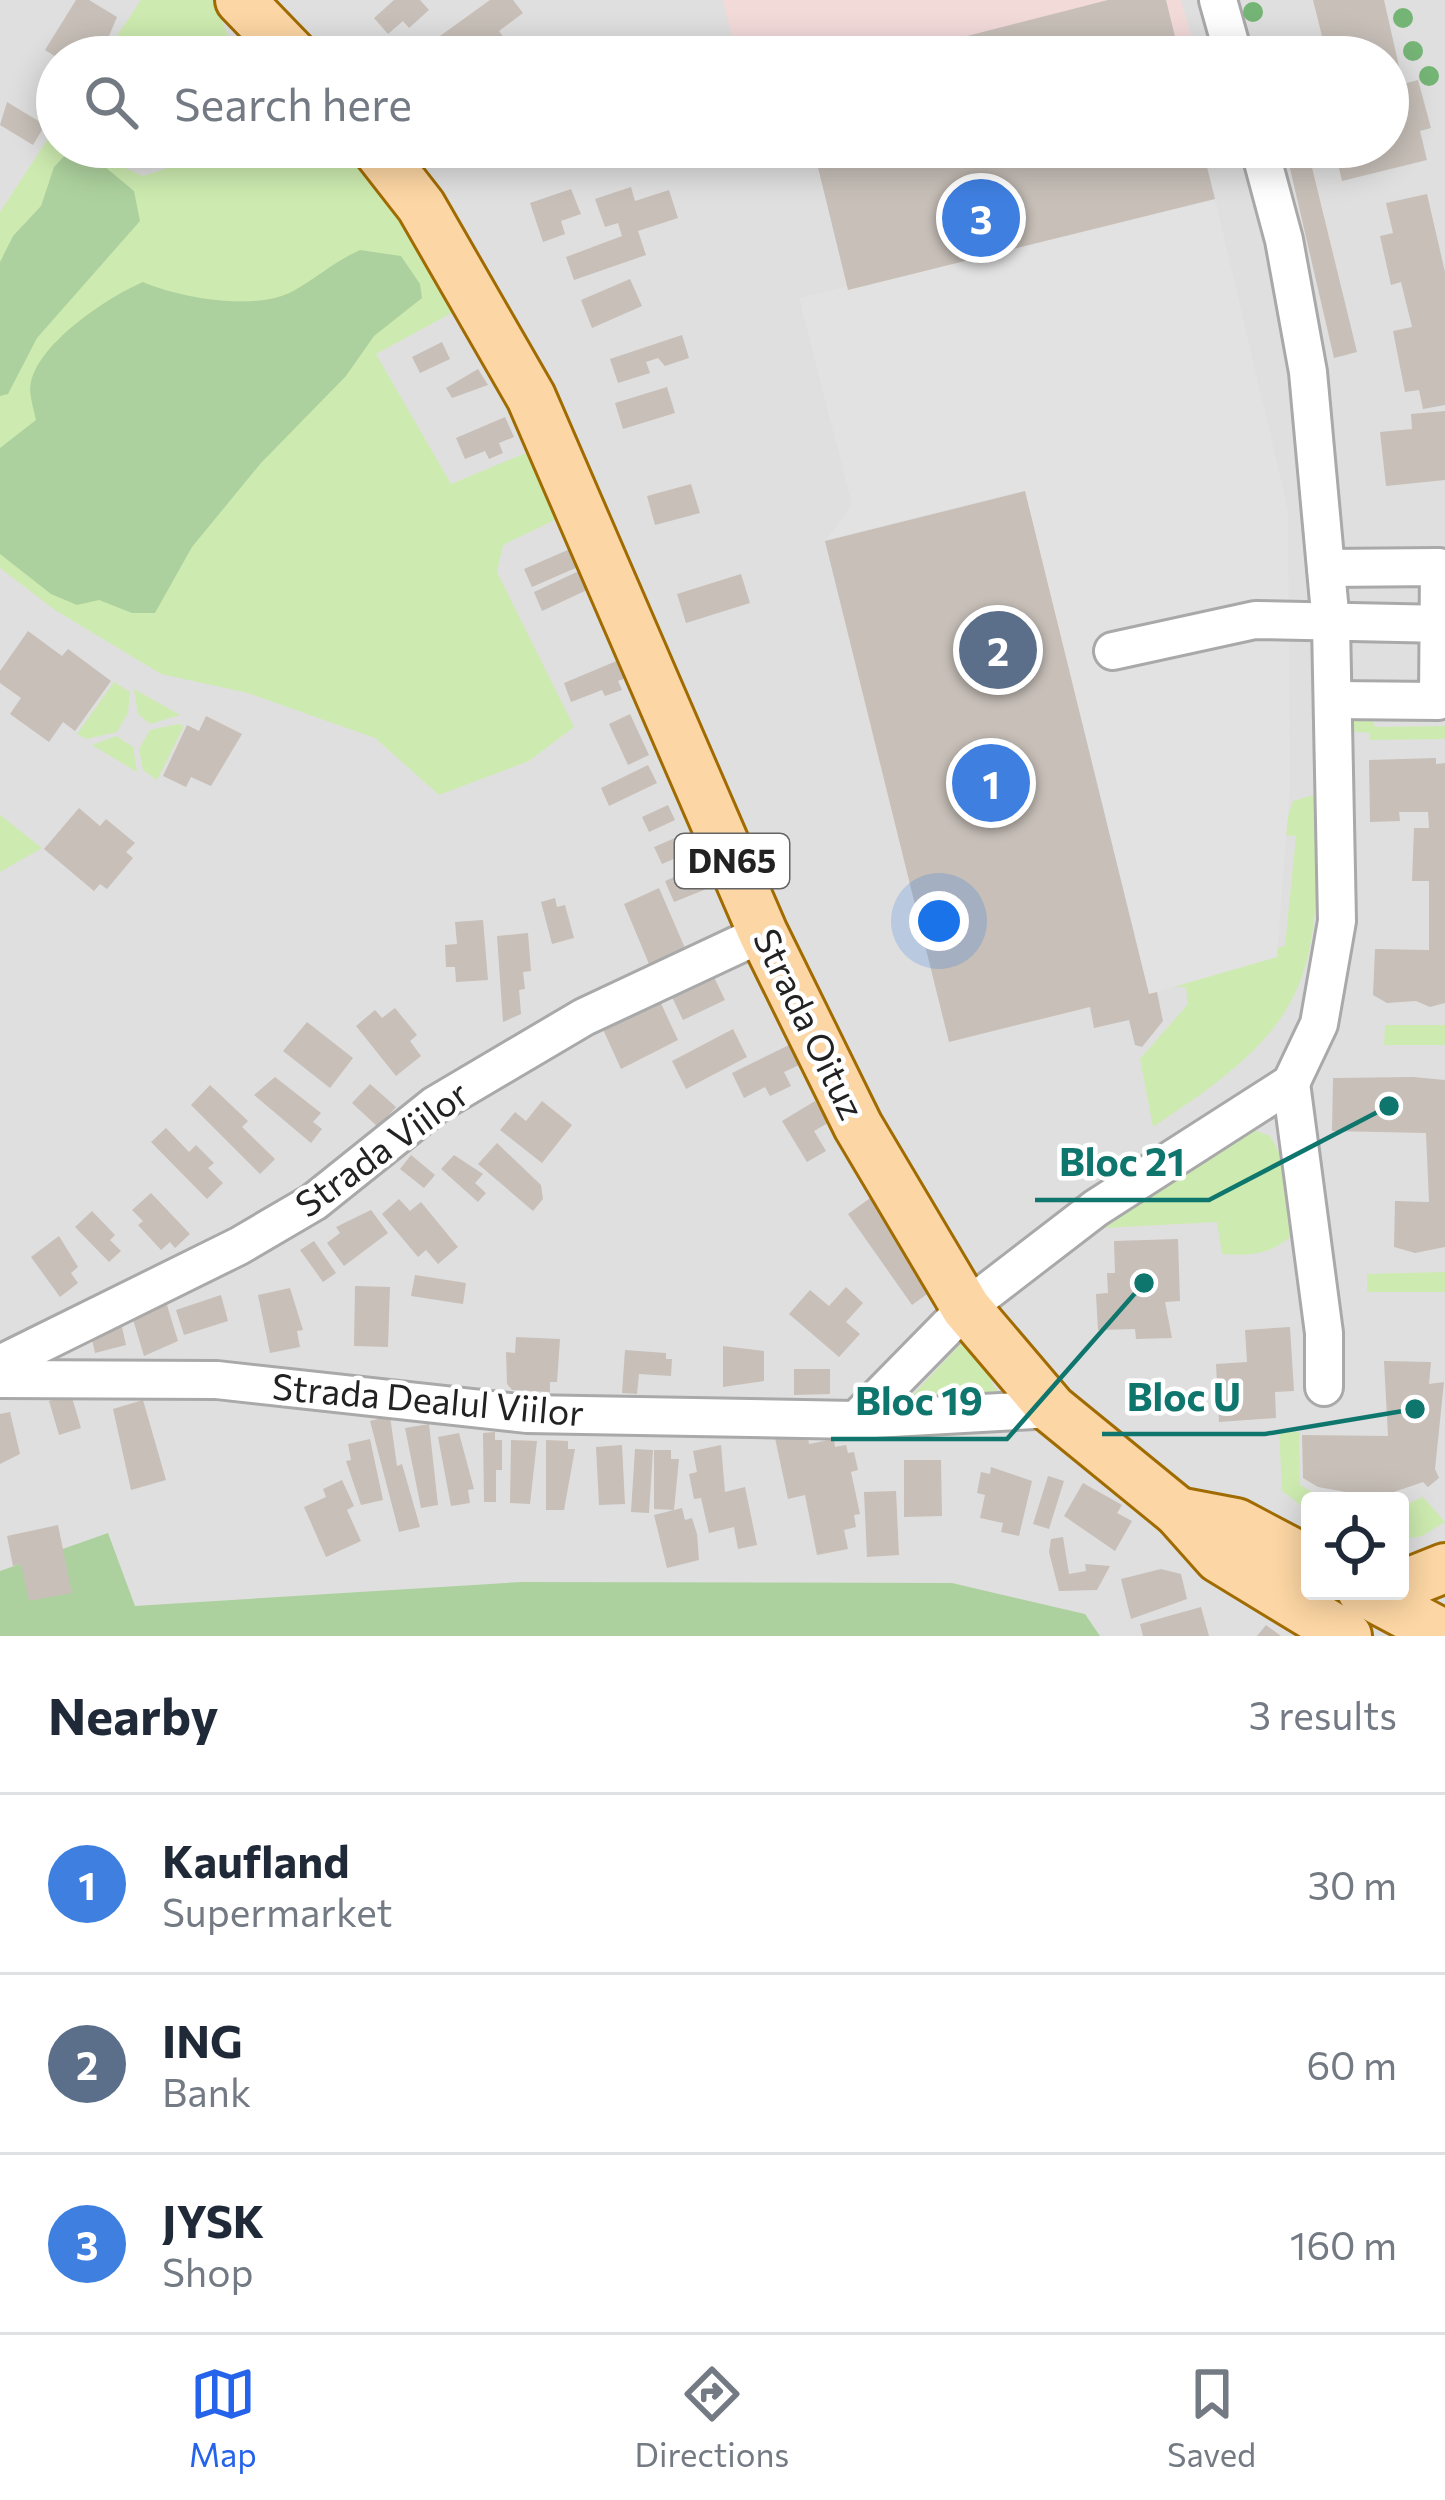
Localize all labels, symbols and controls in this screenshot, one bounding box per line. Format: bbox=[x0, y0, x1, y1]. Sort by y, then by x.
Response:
search box bbox=[36, 36, 1409, 168]
icon: search bbox=[78, 69, 144, 135]
text: Search here bbox=[174, 75, 412, 130]
pin: 3 bbox=[942, 173, 1020, 263]
pin: 2 bbox=[959, 605, 1037, 695]
pin: 1 bbox=[952, 738, 1030, 828]
road number: DN65 bbox=[675, 834, 789, 888]
your location bbox=[909, 891, 969, 951]
street label: Strada Oituz bbox=[746, 921, 876, 1125]
street label: Strada Viilor bbox=[286, 1070, 476, 1225]
callout: Bloc 21 bbox=[1035, 1125, 1209, 1200]
text: Bloc 21 bbox=[1059, 1136, 1185, 1184]
callout: Bloc U bbox=[1102, 1359, 1265, 1434]
street label: Strada Dealul Viilor bbox=[270, 1362, 586, 1434]
callout: Bloc 19 bbox=[831, 1364, 1007, 1439]
text: Bloc U bbox=[1127, 1371, 1241, 1419]
text: Bloc 19 bbox=[855, 1375, 983, 1423]
map controls bbox=[1301, 1492, 1409, 1600]
button: locate bbox=[1301, 1492, 1409, 1600]
text: Nearby bbox=[48, 1683, 218, 1746]
text: 3 results bbox=[1249, 1690, 1397, 1738]
text: Kaufland bbox=[162, 1832, 350, 1887]
text: 1 bbox=[78, 1860, 96, 1908]
text: 30 m bbox=[1308, 1860, 1397, 1908]
text: Supermarket bbox=[162, 1887, 392, 1935]
text: ING bbox=[162, 2012, 243, 2067]
text: 2 bbox=[76, 2040, 98, 2088]
text: 60 m bbox=[1306, 2040, 1397, 2088]
text: Bank bbox=[162, 2067, 251, 2115]
text: JYSK bbox=[162, 2192, 264, 2247]
text: 3 bbox=[76, 2220, 98, 2268]
text: 160 m bbox=[1290, 2220, 1397, 2268]
text: Shop bbox=[162, 2247, 254, 2295]
tab: Map bbox=[189, 2361, 257, 2474]
tab: Directions bbox=[635, 2361, 789, 2474]
tab: Saved bbox=[1167, 2361, 1256, 2474]

